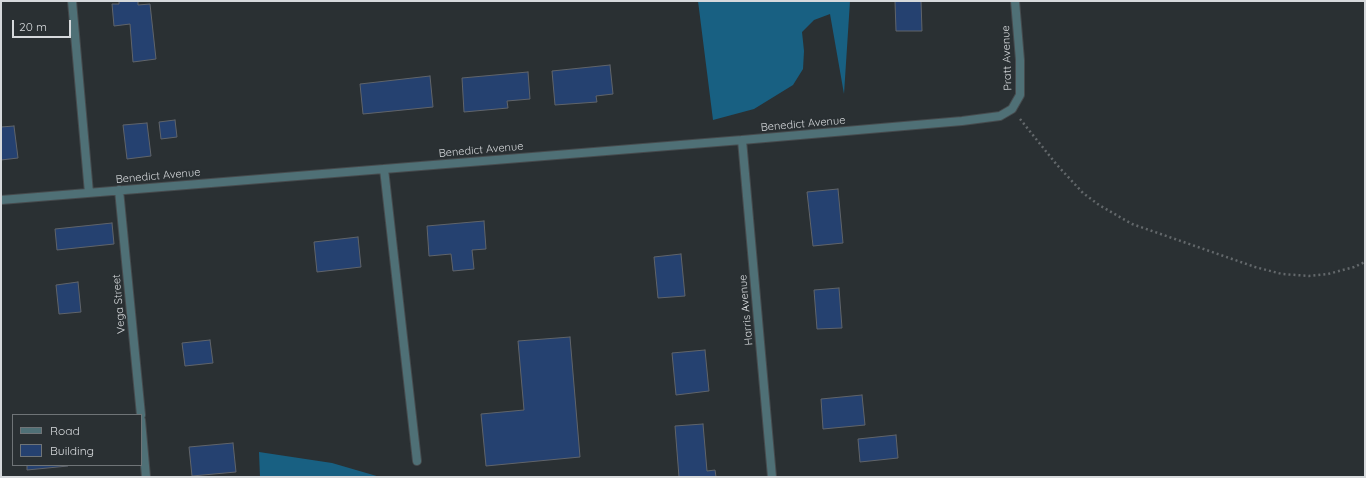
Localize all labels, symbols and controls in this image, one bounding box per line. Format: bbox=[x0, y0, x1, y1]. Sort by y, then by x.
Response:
scale bar bbox=[14, 12, 73, 38]
text: 20 m bbox=[19, 19, 47, 34]
street label: Pratt Avenue bbox=[999, 25, 1015, 91]
street label: Benedict Avenue bbox=[760, 114, 846, 134]
street label: Benedict Avenue bbox=[438, 140, 524, 160]
street label: Benedict Avenue bbox=[115, 166, 201, 186]
street label: Vega Street bbox=[110, 274, 128, 334]
street label: Harris Avenue bbox=[736, 274, 756, 346]
legend bbox=[12, 414, 142, 466]
text: Road bbox=[50, 423, 80, 438]
text: Building bbox=[50, 443, 94, 458]

